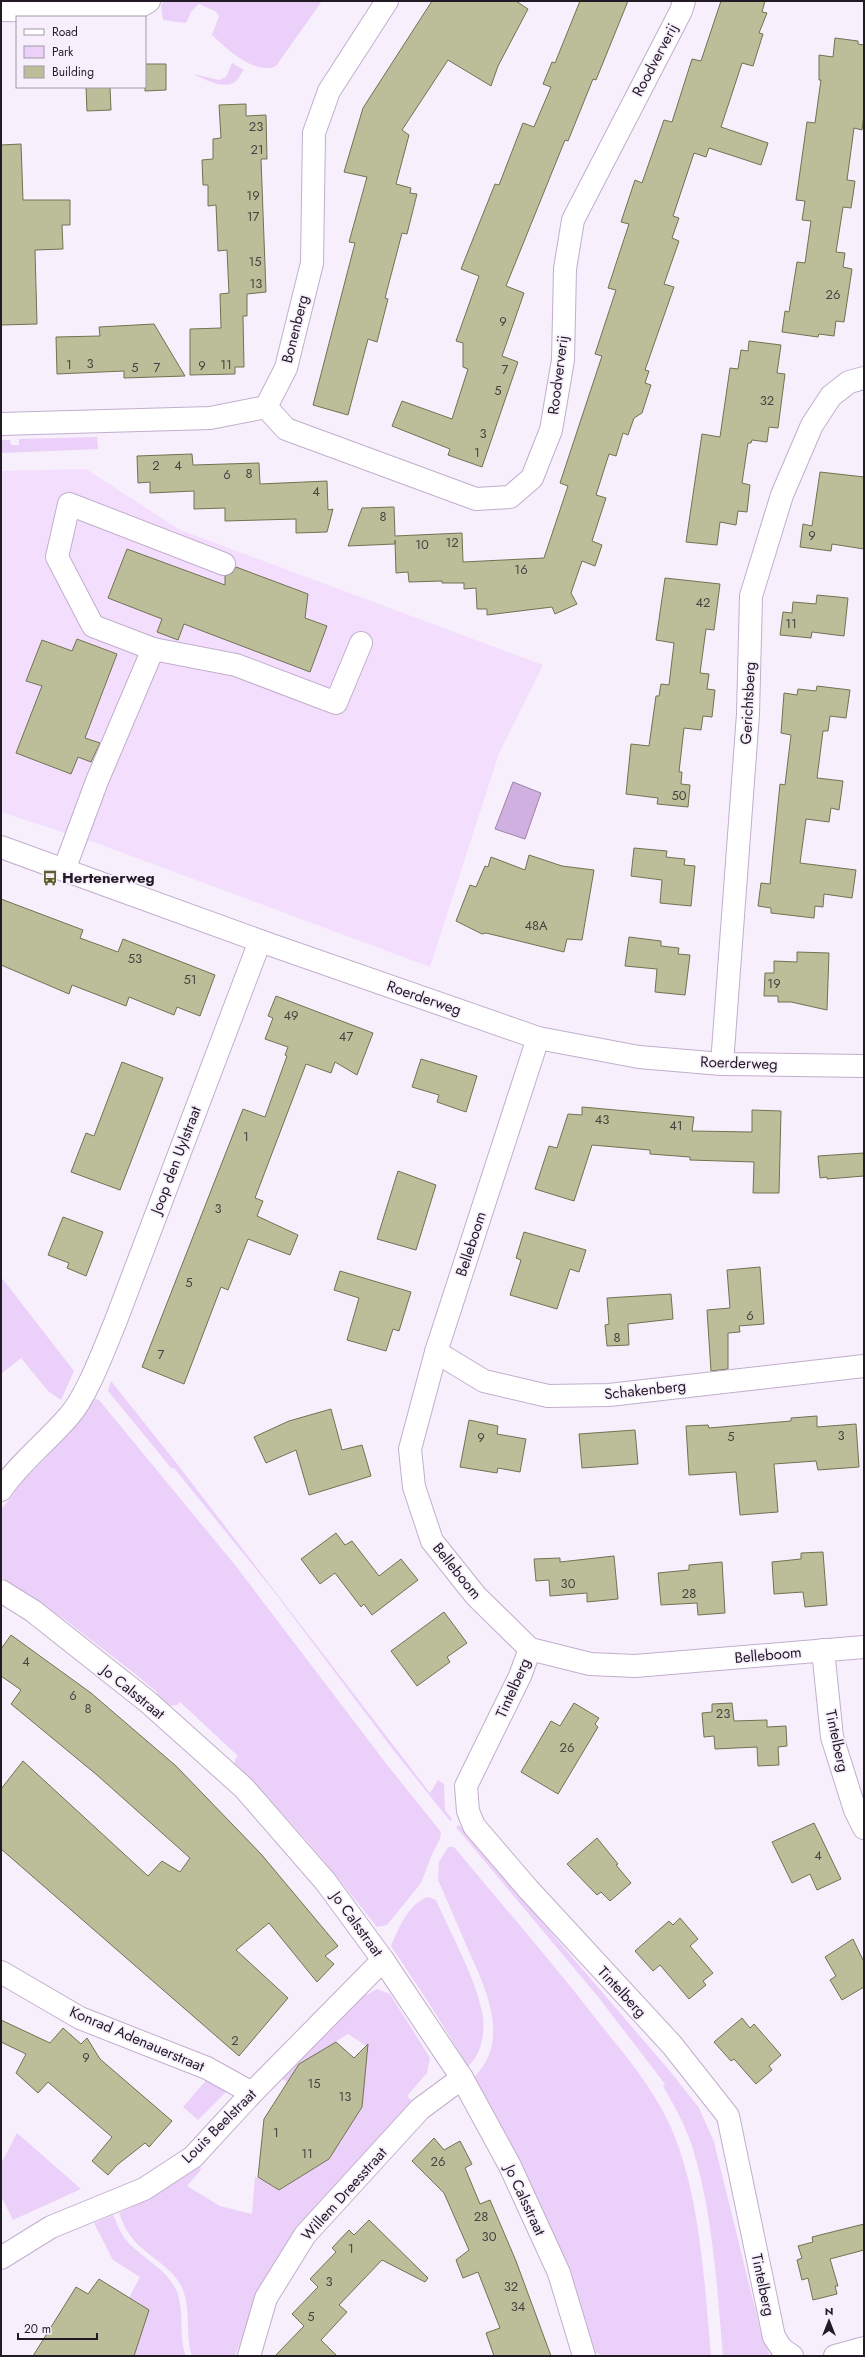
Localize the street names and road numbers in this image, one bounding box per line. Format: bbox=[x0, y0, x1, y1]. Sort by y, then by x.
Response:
street label: Roodververij bbox=[627, 20, 683, 100]
street label: Bonenberg bbox=[276, 292, 314, 366]
street label: Roodververij bbox=[542, 334, 574, 416]
street label: Gerichtsberg bbox=[735, 661, 761, 745]
street label: Roerderweg bbox=[384, 975, 464, 1021]
street label: Roerderweg bbox=[700, 1051, 778, 1075]
street label: Joop den Uylstraat bbox=[145, 1103, 207, 1219]
street label: Belleboom bbox=[450, 1209, 492, 1279]
street label: Schakenberg bbox=[603, 1375, 687, 1405]
street label: Belleboom bbox=[427, 1538, 487, 1604]
street label: Belleboom bbox=[733, 1641, 803, 1669]
street label: Tintelberg bbox=[490, 1655, 536, 1721]
street label: Jo Calsstraat bbox=[95, 1658, 170, 1725]
street label: Tintelberg bbox=[820, 1708, 854, 1774]
street label: Jo Calsstraat bbox=[325, 1885, 388, 1962]
street label: Tintelberg bbox=[592, 1961, 652, 2023]
street label: Konrad Adenauerstraat bbox=[66, 2001, 208, 2077]
street label: Louis Beelstraat bbox=[177, 2084, 261, 2168]
street label: Willem Dreesstraat bbox=[296, 2142, 392, 2246]
street label: Jo Calsstraat bbox=[498, 2159, 551, 2239]
street label: Tintelberg bbox=[746, 2252, 780, 2318]

